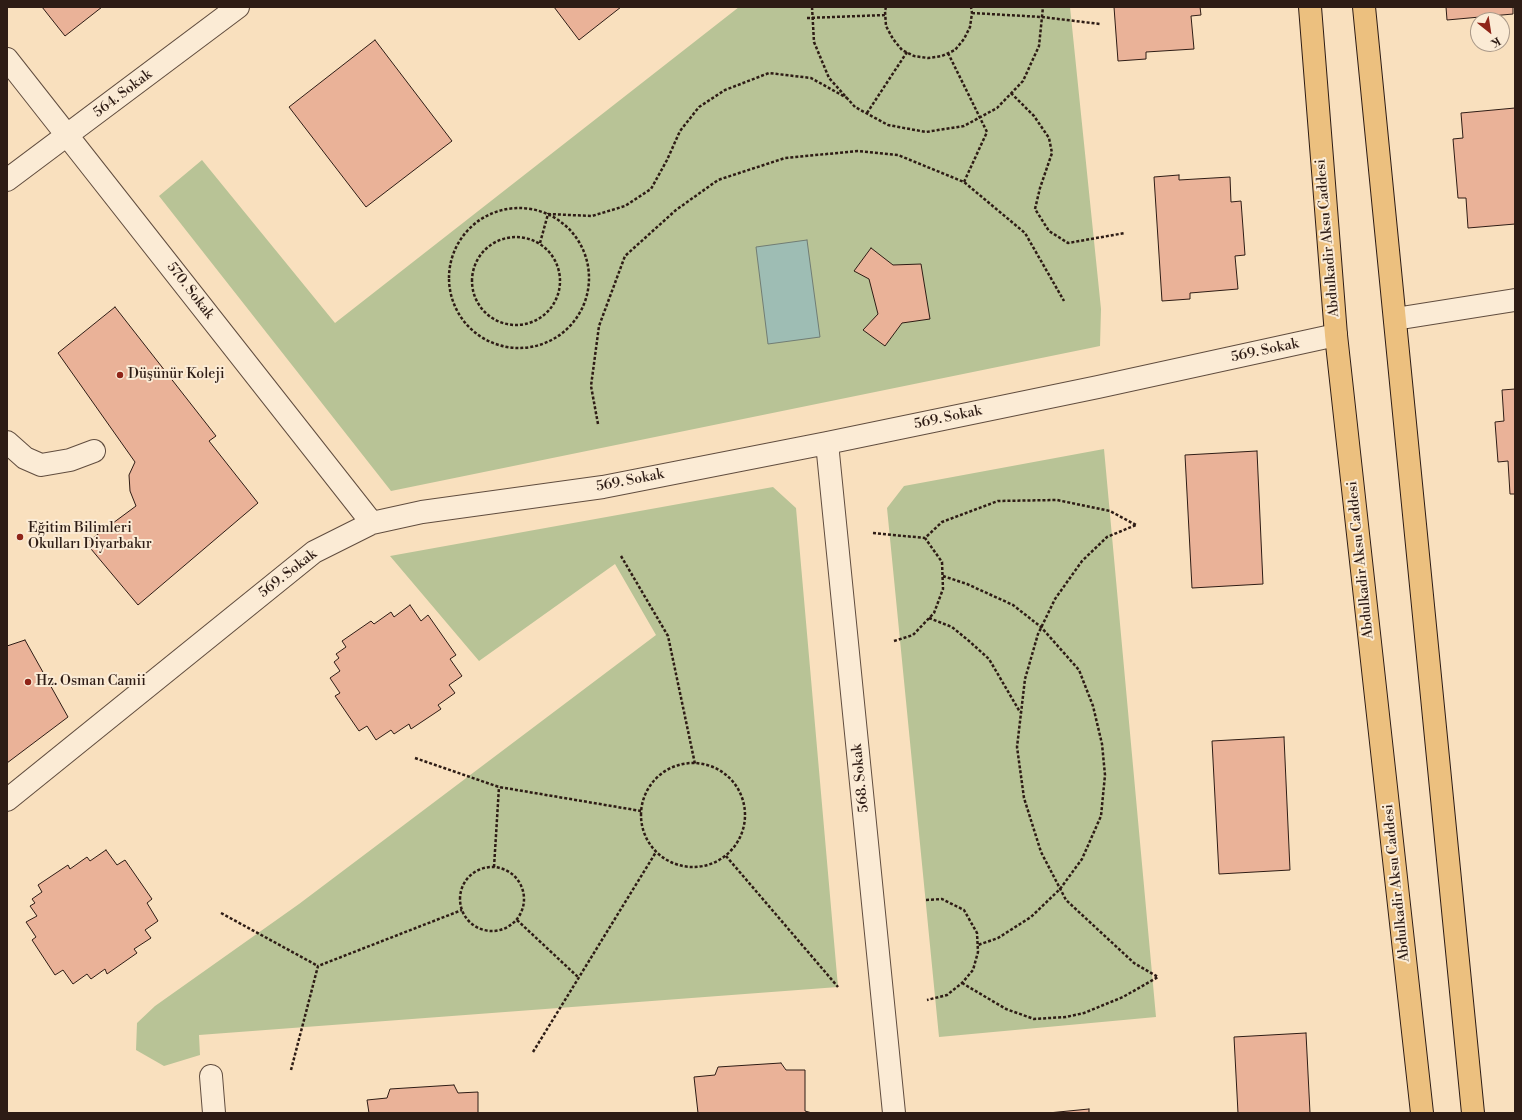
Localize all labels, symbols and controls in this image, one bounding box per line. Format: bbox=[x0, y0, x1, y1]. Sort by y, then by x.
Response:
north arrow bbox=[1470, 12, 1510, 52]
text: K bbox=[1488, 33, 1503, 50]
street label: 564. Sokak bbox=[90, 67, 156, 121]
street label: Abdulkadir Aksu Caddesi bbox=[1313, 158, 1343, 318]
street label: 570. Sokak bbox=[163, 259, 217, 323]
street label: 569. Sokak bbox=[1230, 336, 1300, 366]
place label: Düşünür Koleji bbox=[128, 367, 225, 383]
marker: Düşünür Koleji bbox=[115, 370, 125, 380]
street label: 569. Sokak bbox=[913, 403, 983, 433]
street label: 569. Sokak bbox=[595, 466, 665, 496]
street label: Abdulkadir Aksu Caddesi bbox=[1344, 480, 1378, 640]
place label: Eğitim Bilimleri Okulları Diyarbakır bbox=[28, 521, 152, 554]
marker: Eğitim Bilimleri Okulları Diyarbakır bbox=[15, 532, 25, 542]
street label: 569. Sokak bbox=[256, 546, 320, 602]
place label: Hz. Osman Camii bbox=[36, 674, 146, 690]
marker: Hz. Osman Camii bbox=[23, 677, 33, 687]
street label: 568. Sokak bbox=[849, 743, 873, 813]
street label: Abdulkadir Aksu Caddesi bbox=[1380, 803, 1414, 963]

